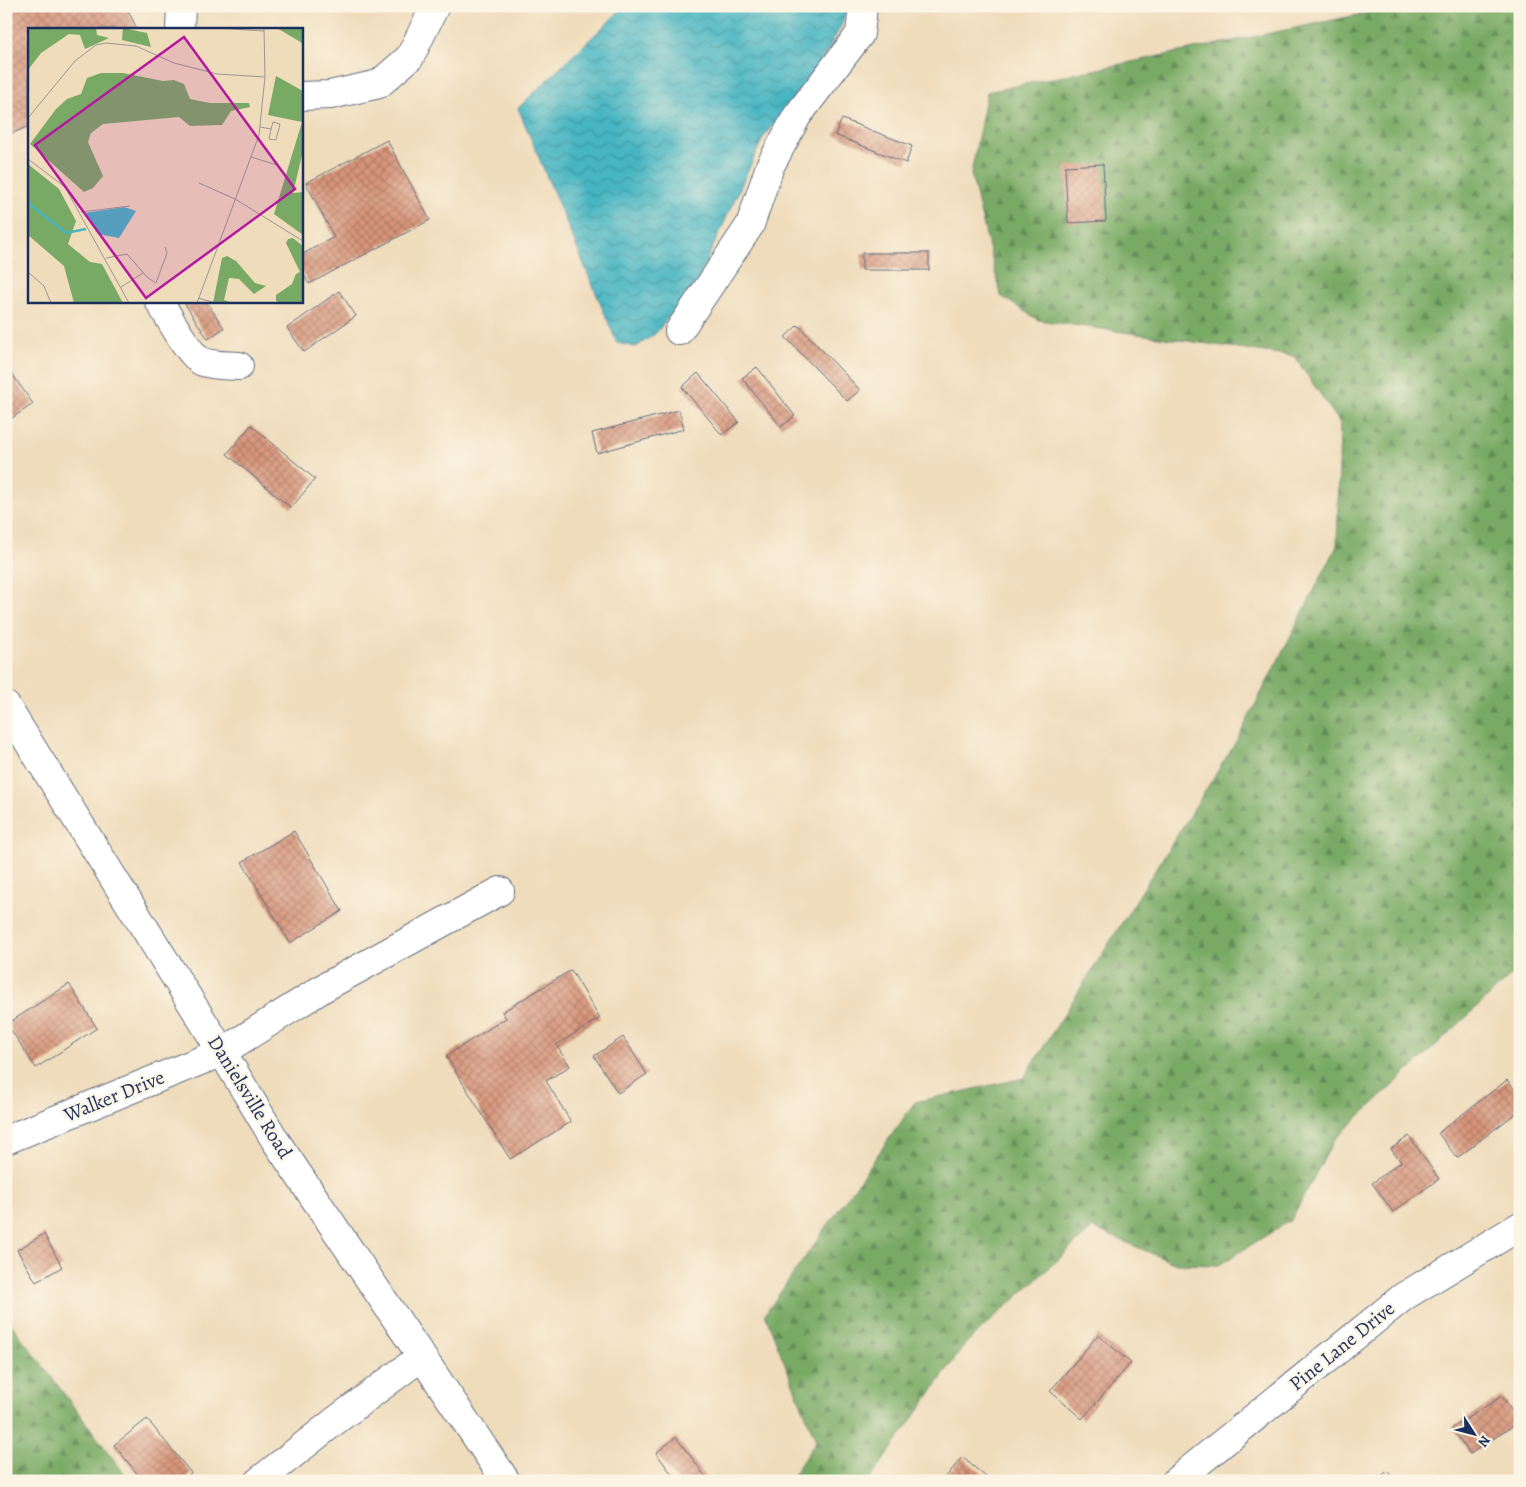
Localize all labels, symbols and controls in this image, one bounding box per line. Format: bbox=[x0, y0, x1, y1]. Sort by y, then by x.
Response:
inset map bbox=[28, 28, 302, 302]
street label: Danielsville Road bbox=[201, 1030, 299, 1164]
street label: Walker Drive bbox=[59, 1064, 168, 1129]
street label: Pine Lane Drive bbox=[1284, 1295, 1400, 1397]
north arrow bbox=[1448, 1410, 1498, 1460]
text: N bbox=[1473, 1432, 1495, 1451]

